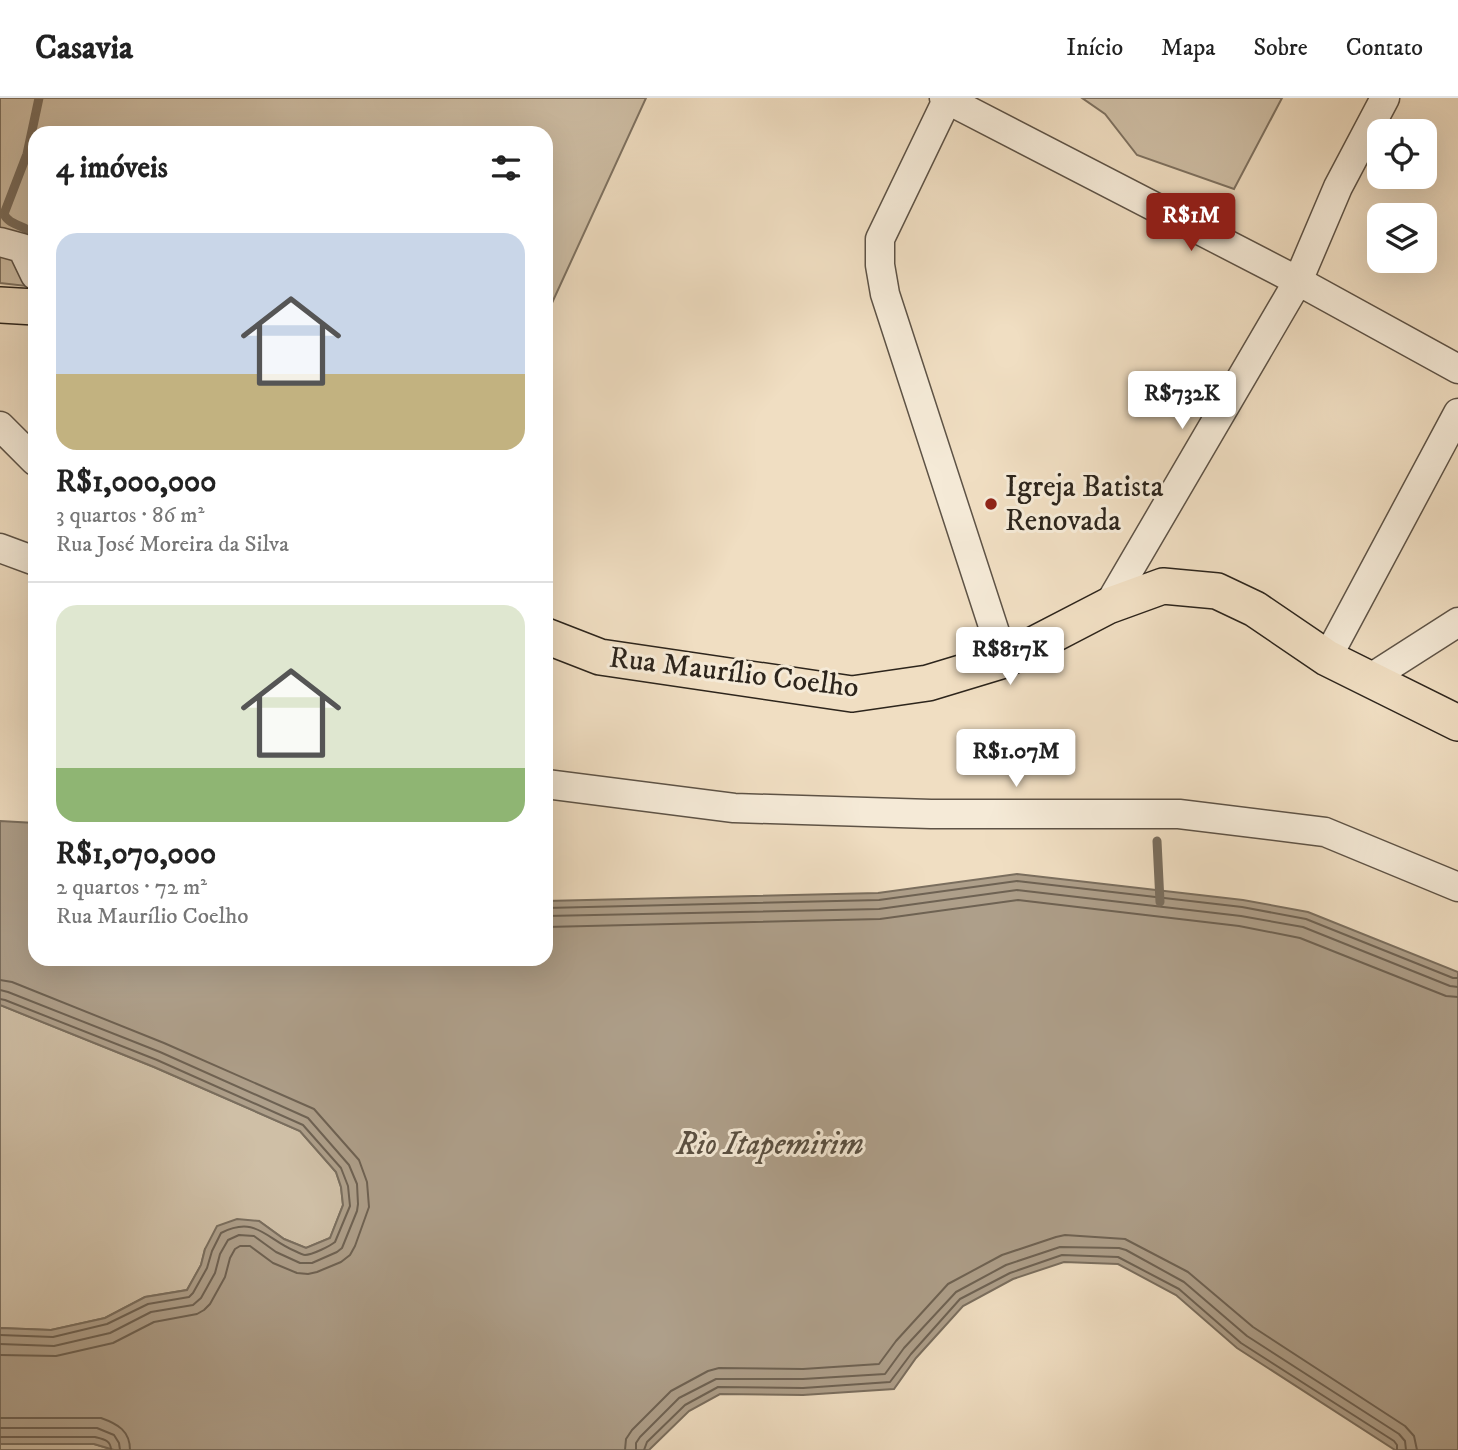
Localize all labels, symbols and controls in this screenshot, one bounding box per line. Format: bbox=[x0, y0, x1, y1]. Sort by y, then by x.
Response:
text: Casavia bbox=[35, 28, 133, 69]
text: Início bbox=[1066, 33, 1123, 63]
text: Mapa bbox=[1161, 33, 1215, 63]
text: Sobre bbox=[1253, 33, 1308, 63]
text: Contato bbox=[1346, 33, 1423, 63]
map controls bbox=[1367, 119, 1437, 273]
button: locate bbox=[1367, 119, 1437, 189]
icon: filters bbox=[487, 149, 525, 187]
text: 4 imóveis bbox=[56, 150, 168, 187]
pin: R$1M bbox=[1150, 194, 1232, 253]
text: R$1M bbox=[1162, 201, 1220, 230]
button: layers bbox=[1367, 203, 1437, 273]
icon: home bbox=[228, 278, 354, 404]
pin: R$732K bbox=[1125, 372, 1239, 431]
text: R$732K bbox=[1144, 379, 1220, 408]
text: R$1,000,000 bbox=[56, 464, 216, 501]
place label: Igreja Batista Renovada bbox=[1005, 469, 1164, 540]
marker: Igreja Batista Renovada bbox=[983, 496, 999, 512]
text: 3 quartos · 86 m² bbox=[56, 501, 204, 530]
text: Rua José Moreira da Silva bbox=[56, 530, 289, 559]
pin: R$817K bbox=[953, 628, 1067, 687]
text: R$817K bbox=[972, 635, 1048, 664]
street label: Rua Maurílio Coelho bbox=[607, 639, 861, 707]
icon: home bbox=[228, 650, 354, 776]
pin: R$1.07M bbox=[951, 730, 1081, 789]
text: R$1.07M bbox=[972, 737, 1060, 766]
text: R$1,070,000 bbox=[56, 836, 216, 873]
text: 2 quartos · 72 m² bbox=[56, 873, 207, 902]
text: Rua Maurílio Coelho bbox=[56, 902, 249, 931]
water label: Rio Itapemirim bbox=[675, 1125, 864, 1165]

